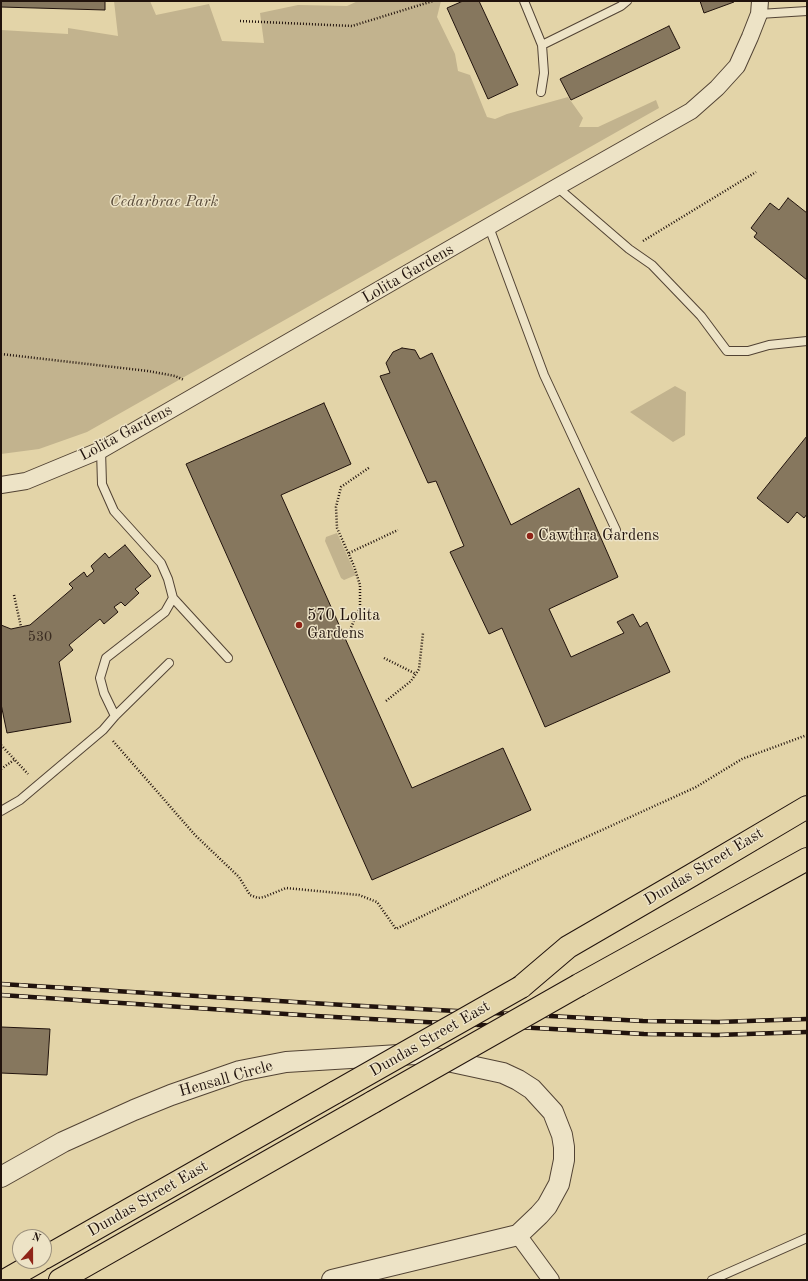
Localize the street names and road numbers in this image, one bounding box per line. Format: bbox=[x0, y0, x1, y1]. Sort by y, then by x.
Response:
street label: Lolita Gardens bbox=[359, 240, 457, 308]
street label: Lolita Gardens bbox=[76, 400, 176, 466]
street label: Dundas Street East bbox=[641, 824, 767, 910]
street label: Dundas Street East bbox=[366, 997, 494, 1081]
street label: Hensall Circle bbox=[177, 1056, 275, 1102]
street label: Dundas Street East bbox=[84, 1157, 212, 1241]

